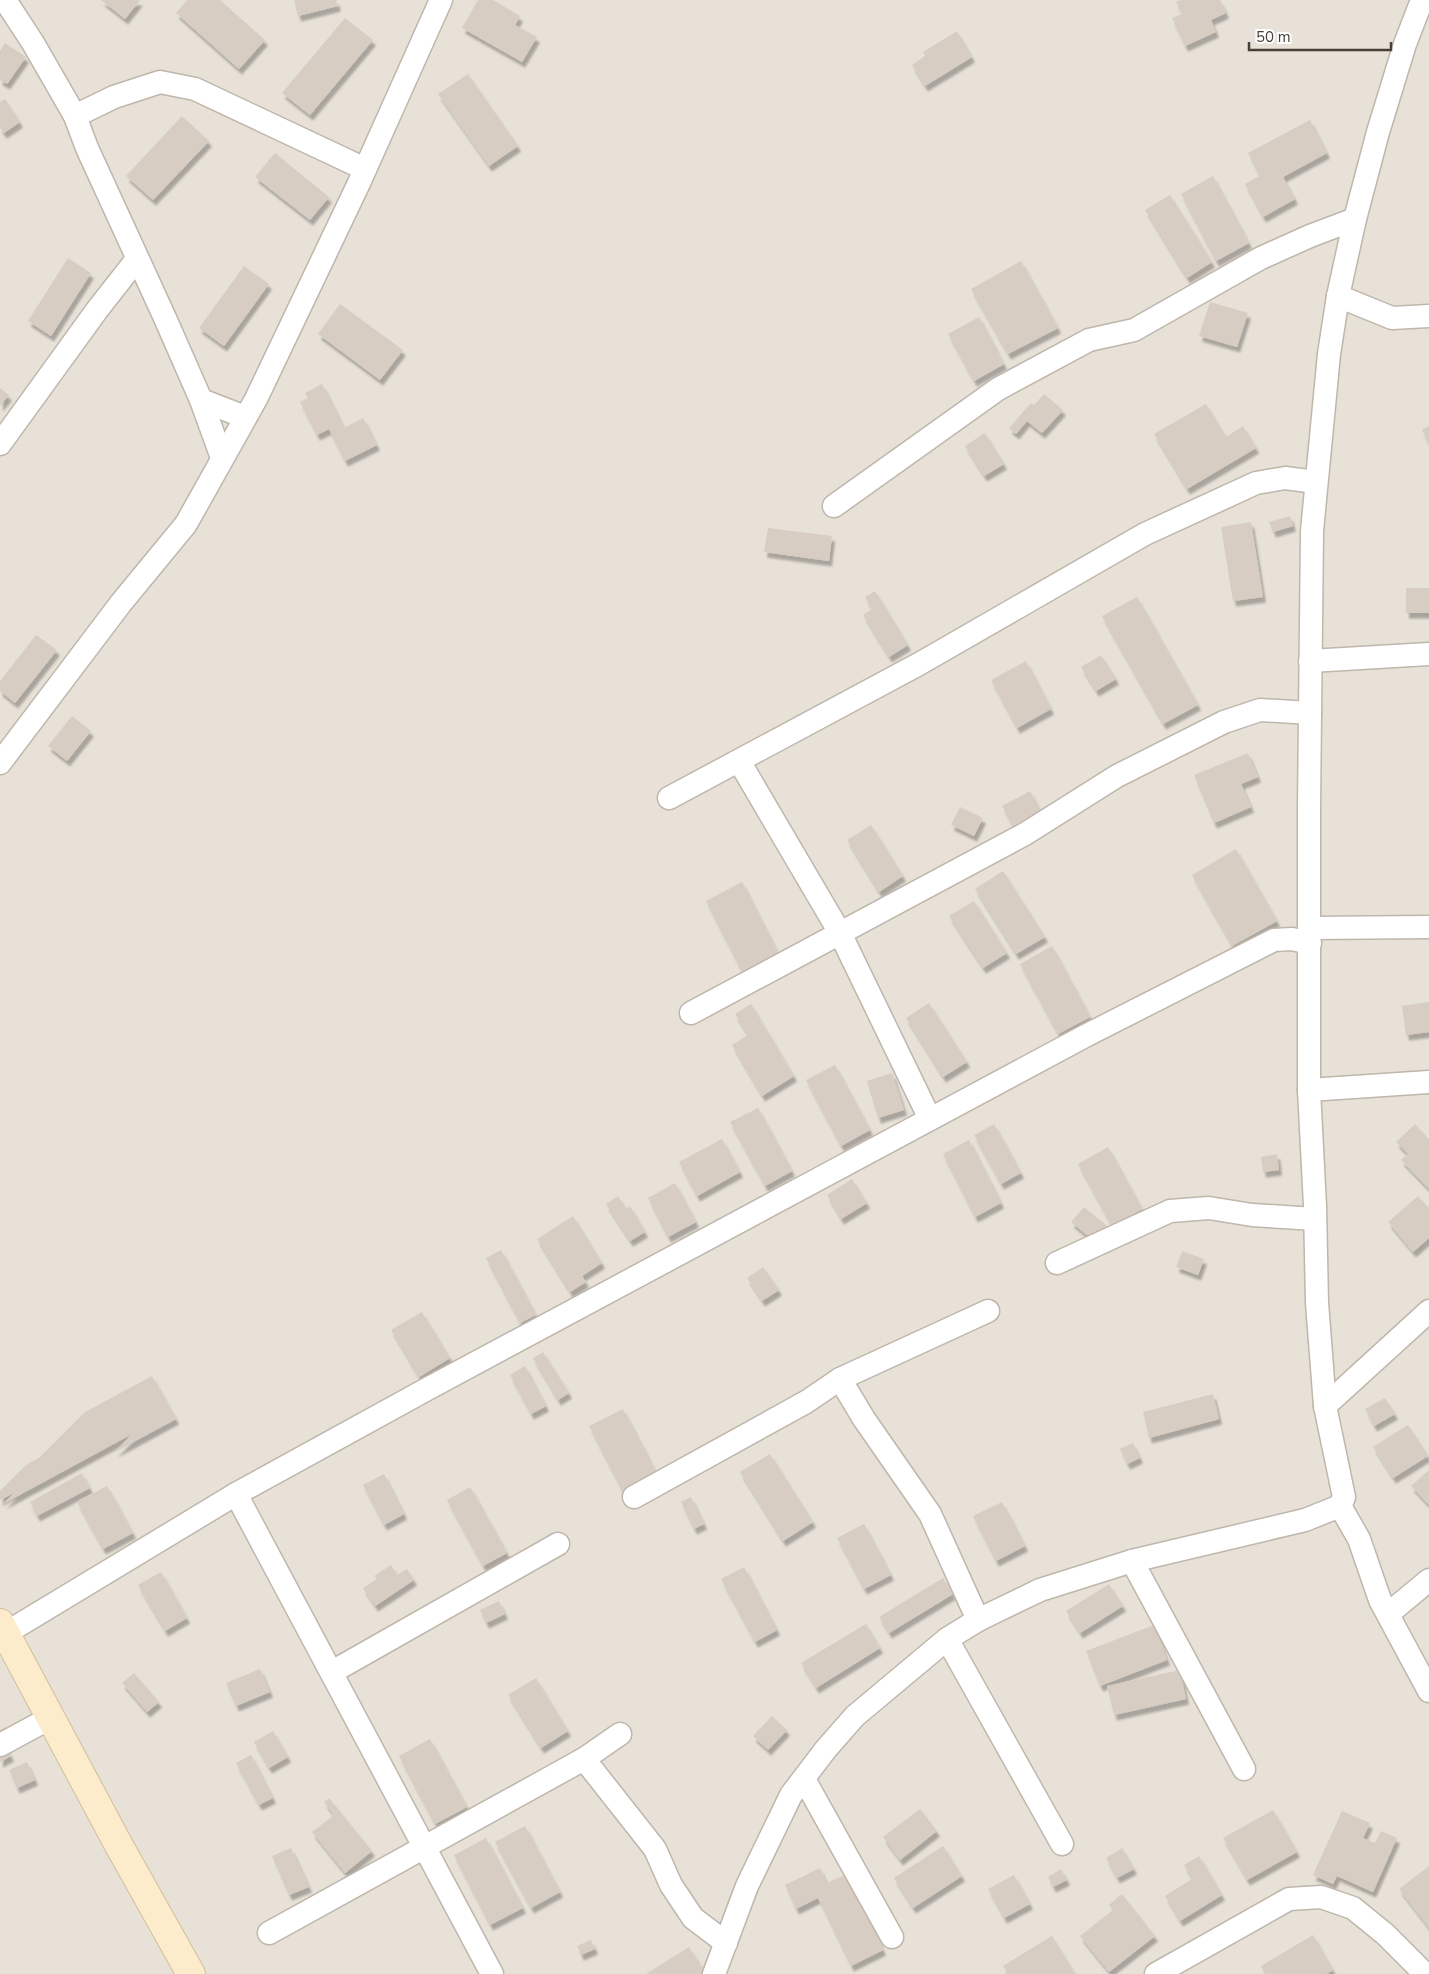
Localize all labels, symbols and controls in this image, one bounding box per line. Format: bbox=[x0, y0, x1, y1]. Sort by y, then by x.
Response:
scale bar bbox=[1249, 20, 1392, 52]
text: 50 m bbox=[1256, 27, 1291, 47]

